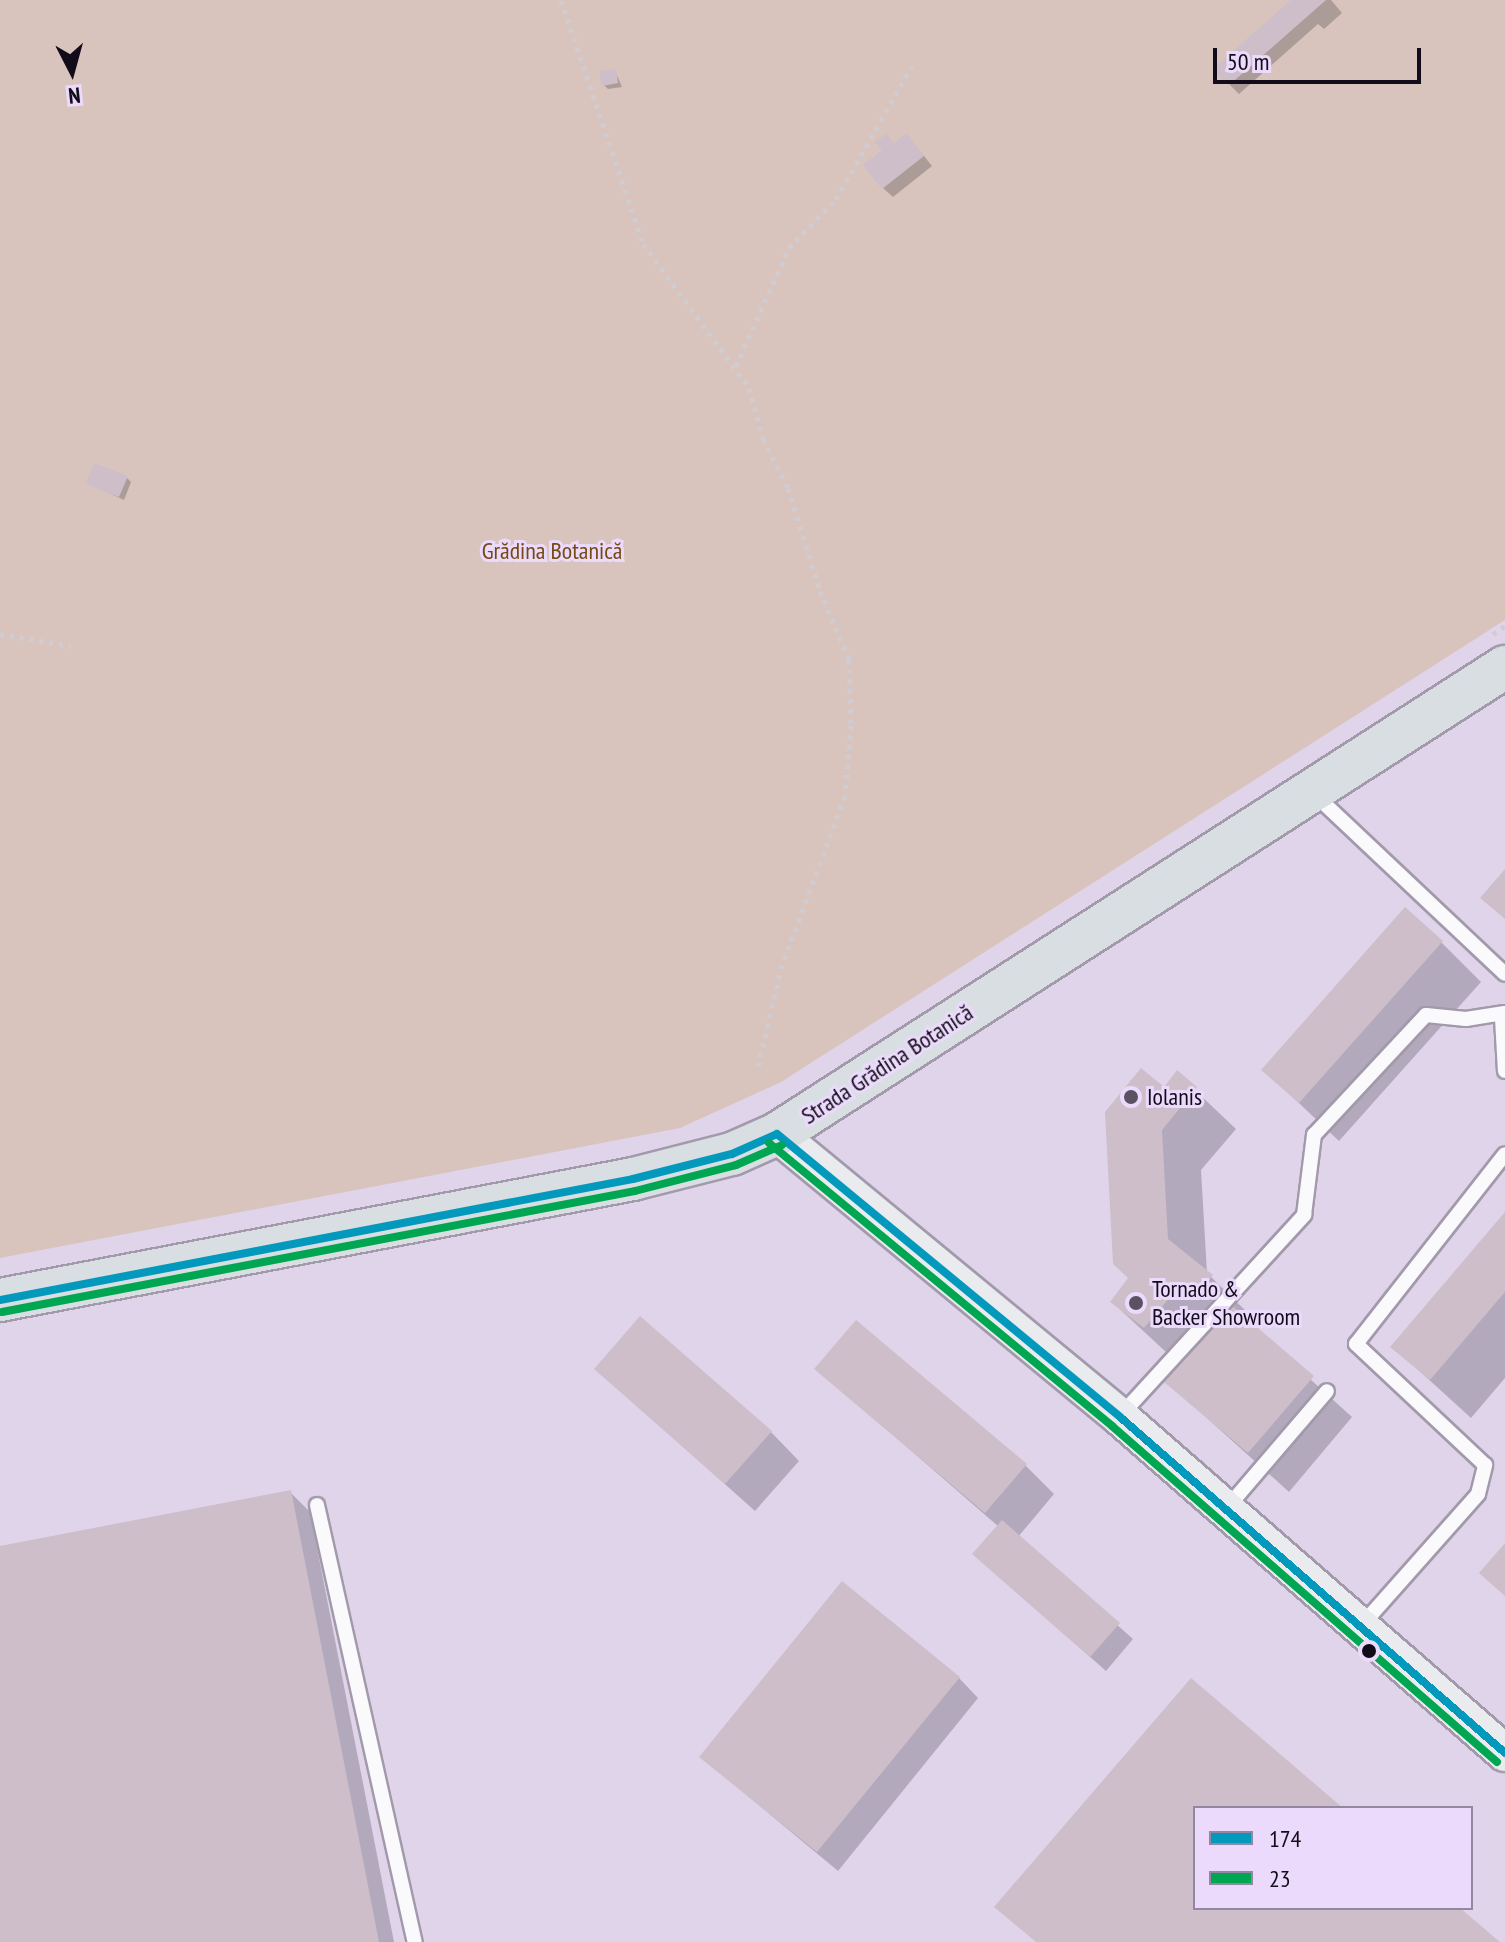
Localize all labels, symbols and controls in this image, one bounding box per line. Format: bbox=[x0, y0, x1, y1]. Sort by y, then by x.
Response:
north arrow bbox=[32, 32, 112, 112]
scale bar bbox=[1217, 32, 1425, 82]
text: 50 m bbox=[1227, 46, 1269, 77]
text: N bbox=[67, 81, 82, 110]
park label: Grădina Botanică bbox=[482, 537, 622, 565]
street label: Strada Grădina Botanică bbox=[796, 998, 978, 1130]
place label: Iolanis bbox=[1147, 1083, 1202, 1111]
marker: Iolanis bbox=[1122, 1088, 1140, 1106]
place label: Tornado & Backer Showroom bbox=[1152, 1275, 1300, 1331]
marker: Tornado & Backer Showroom bbox=[1127, 1294, 1145, 1312]
unlabelled marker bbox=[1361, 1643, 1377, 1659]
legend bbox=[1193, 1806, 1473, 1910]
text: 174 bbox=[1269, 1823, 1301, 1854]
text: 23 bbox=[1269, 1863, 1291, 1894]

